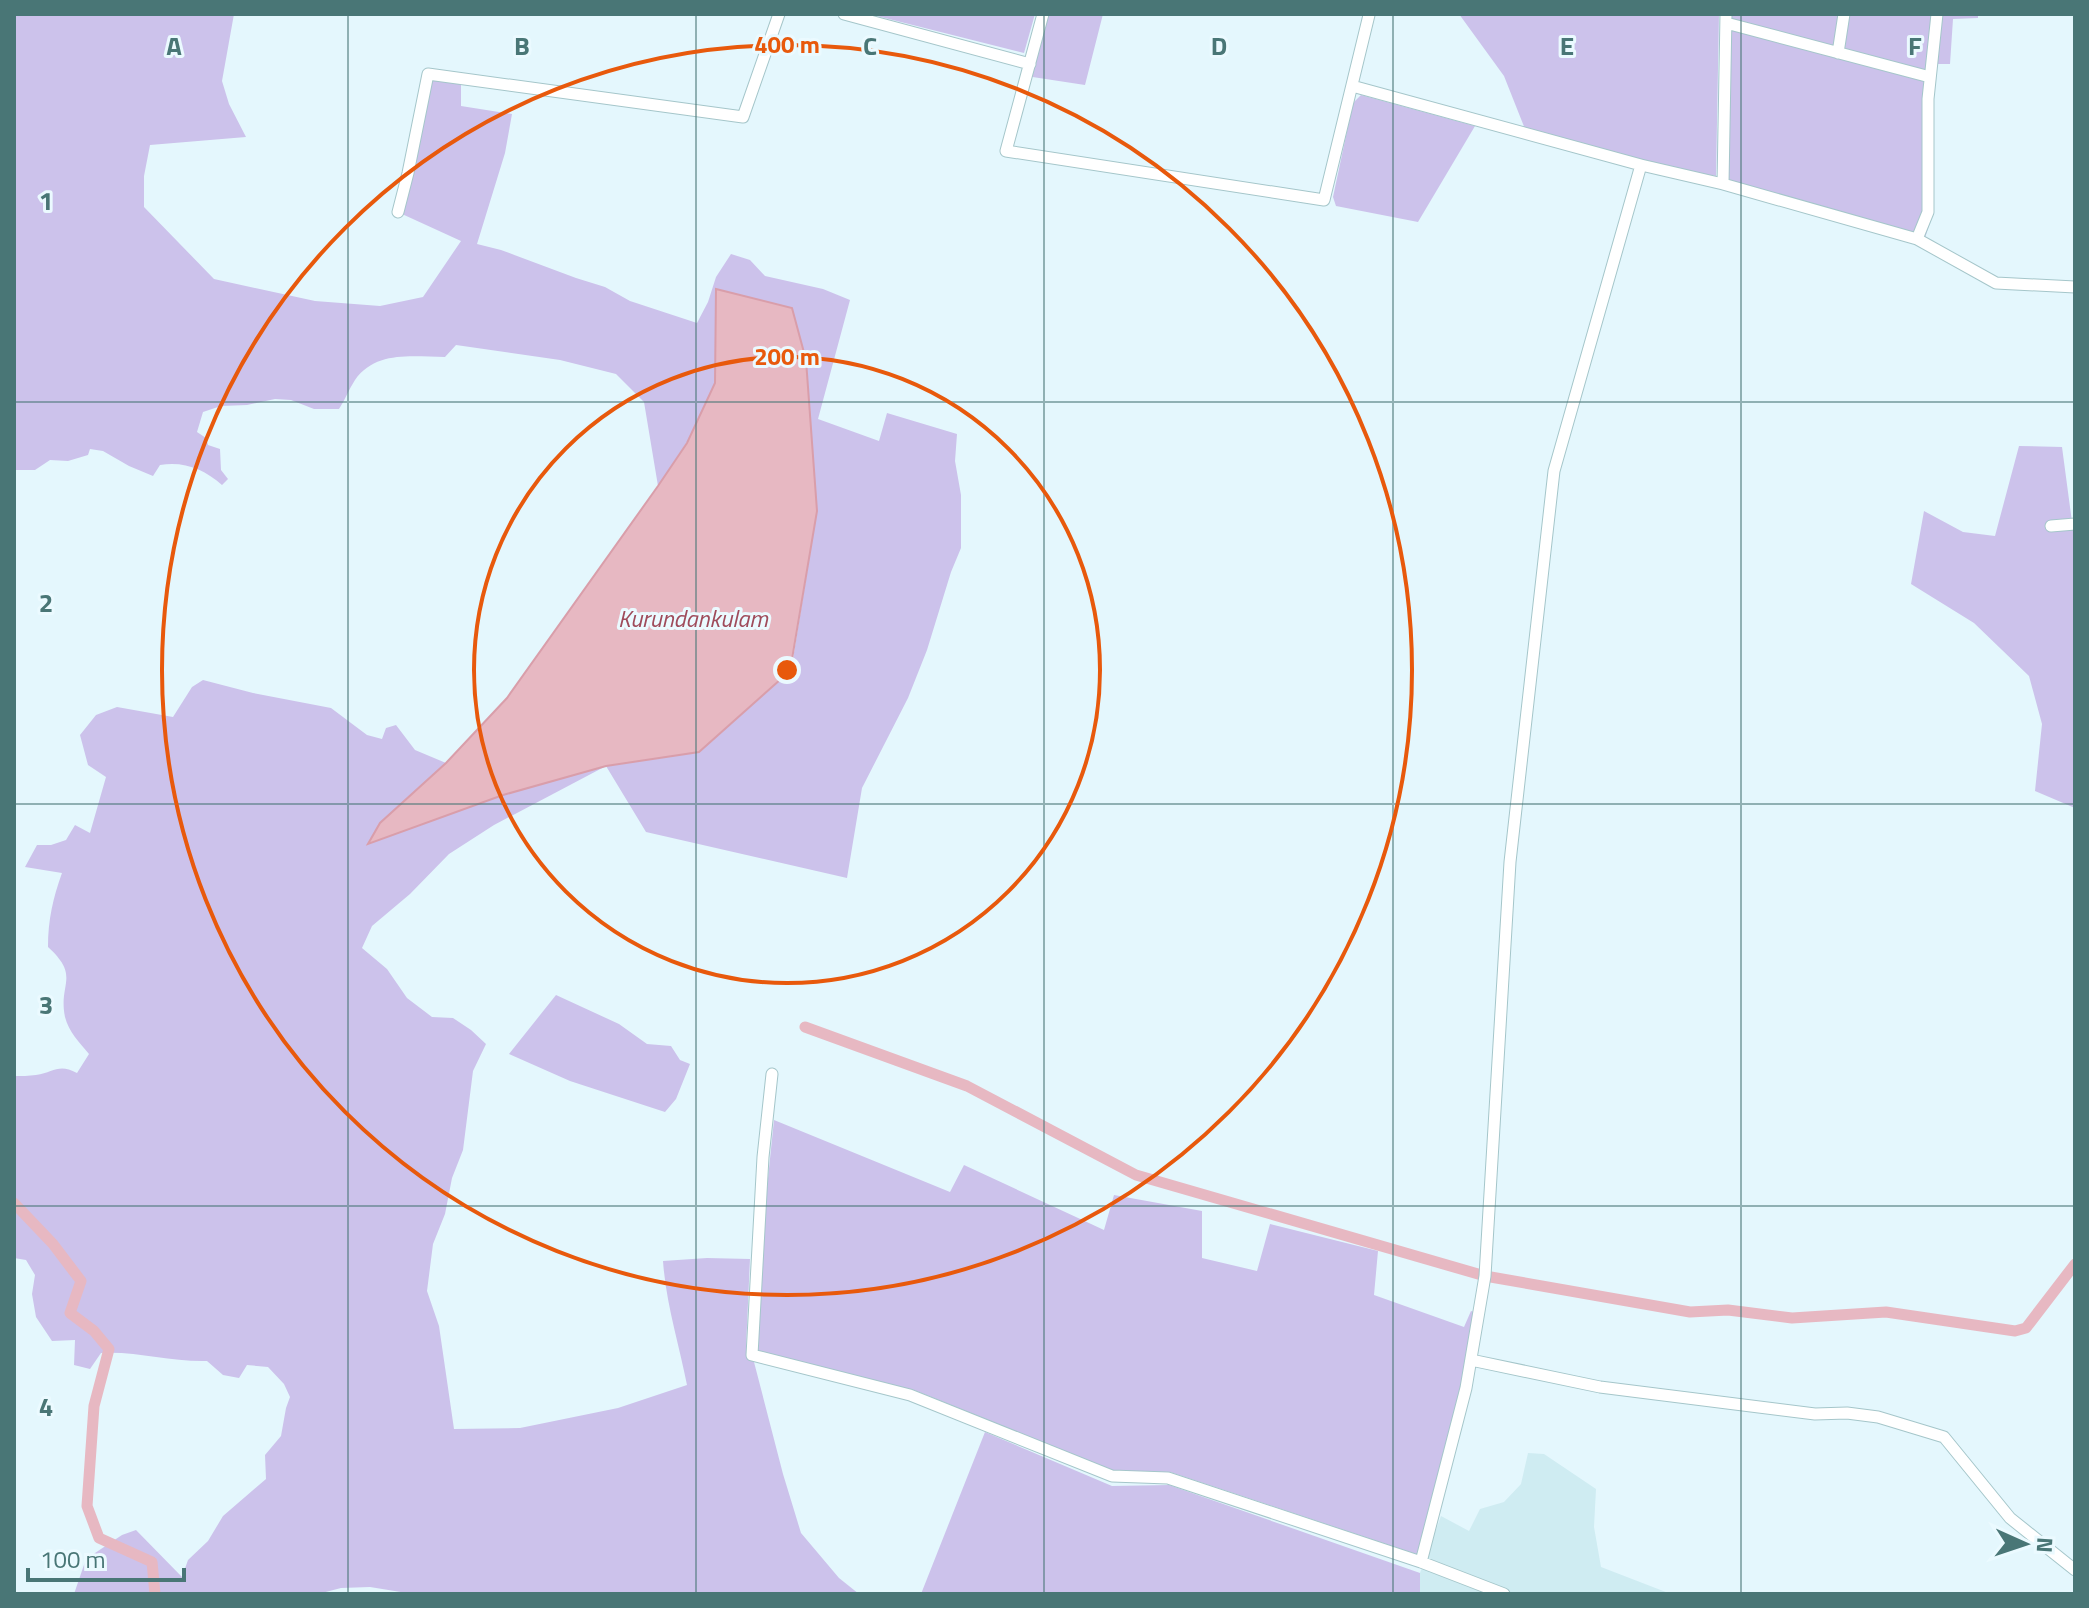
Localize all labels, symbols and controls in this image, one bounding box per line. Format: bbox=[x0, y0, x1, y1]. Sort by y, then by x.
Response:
text: A bbox=[166, 26, 182, 65]
text: B bbox=[514, 26, 530, 65]
text: 400 m bbox=[754, 26, 820, 62]
text: C bbox=[863, 26, 877, 65]
text: D bbox=[1211, 26, 1227, 65]
text: E bbox=[1560, 26, 1574, 65]
text: F bbox=[1908, 26, 1922, 65]
text: 1 bbox=[39, 181, 53, 220]
text: 200 m bbox=[754, 338, 820, 374]
text: 2 bbox=[39, 583, 53, 622]
water label: Kurundankulam bbox=[618, 600, 769, 636]
centre of rings bbox=[773, 656, 801, 684]
text: 3 bbox=[39, 985, 53, 1024]
text: 4 bbox=[39, 1387, 53, 1426]
north arrow bbox=[1985, 1504, 2065, 1584]
scale bar bbox=[28, 1532, 184, 1582]
text: N bbox=[2028, 1537, 2062, 1554]
text: 100 m bbox=[40, 1541, 106, 1577]

